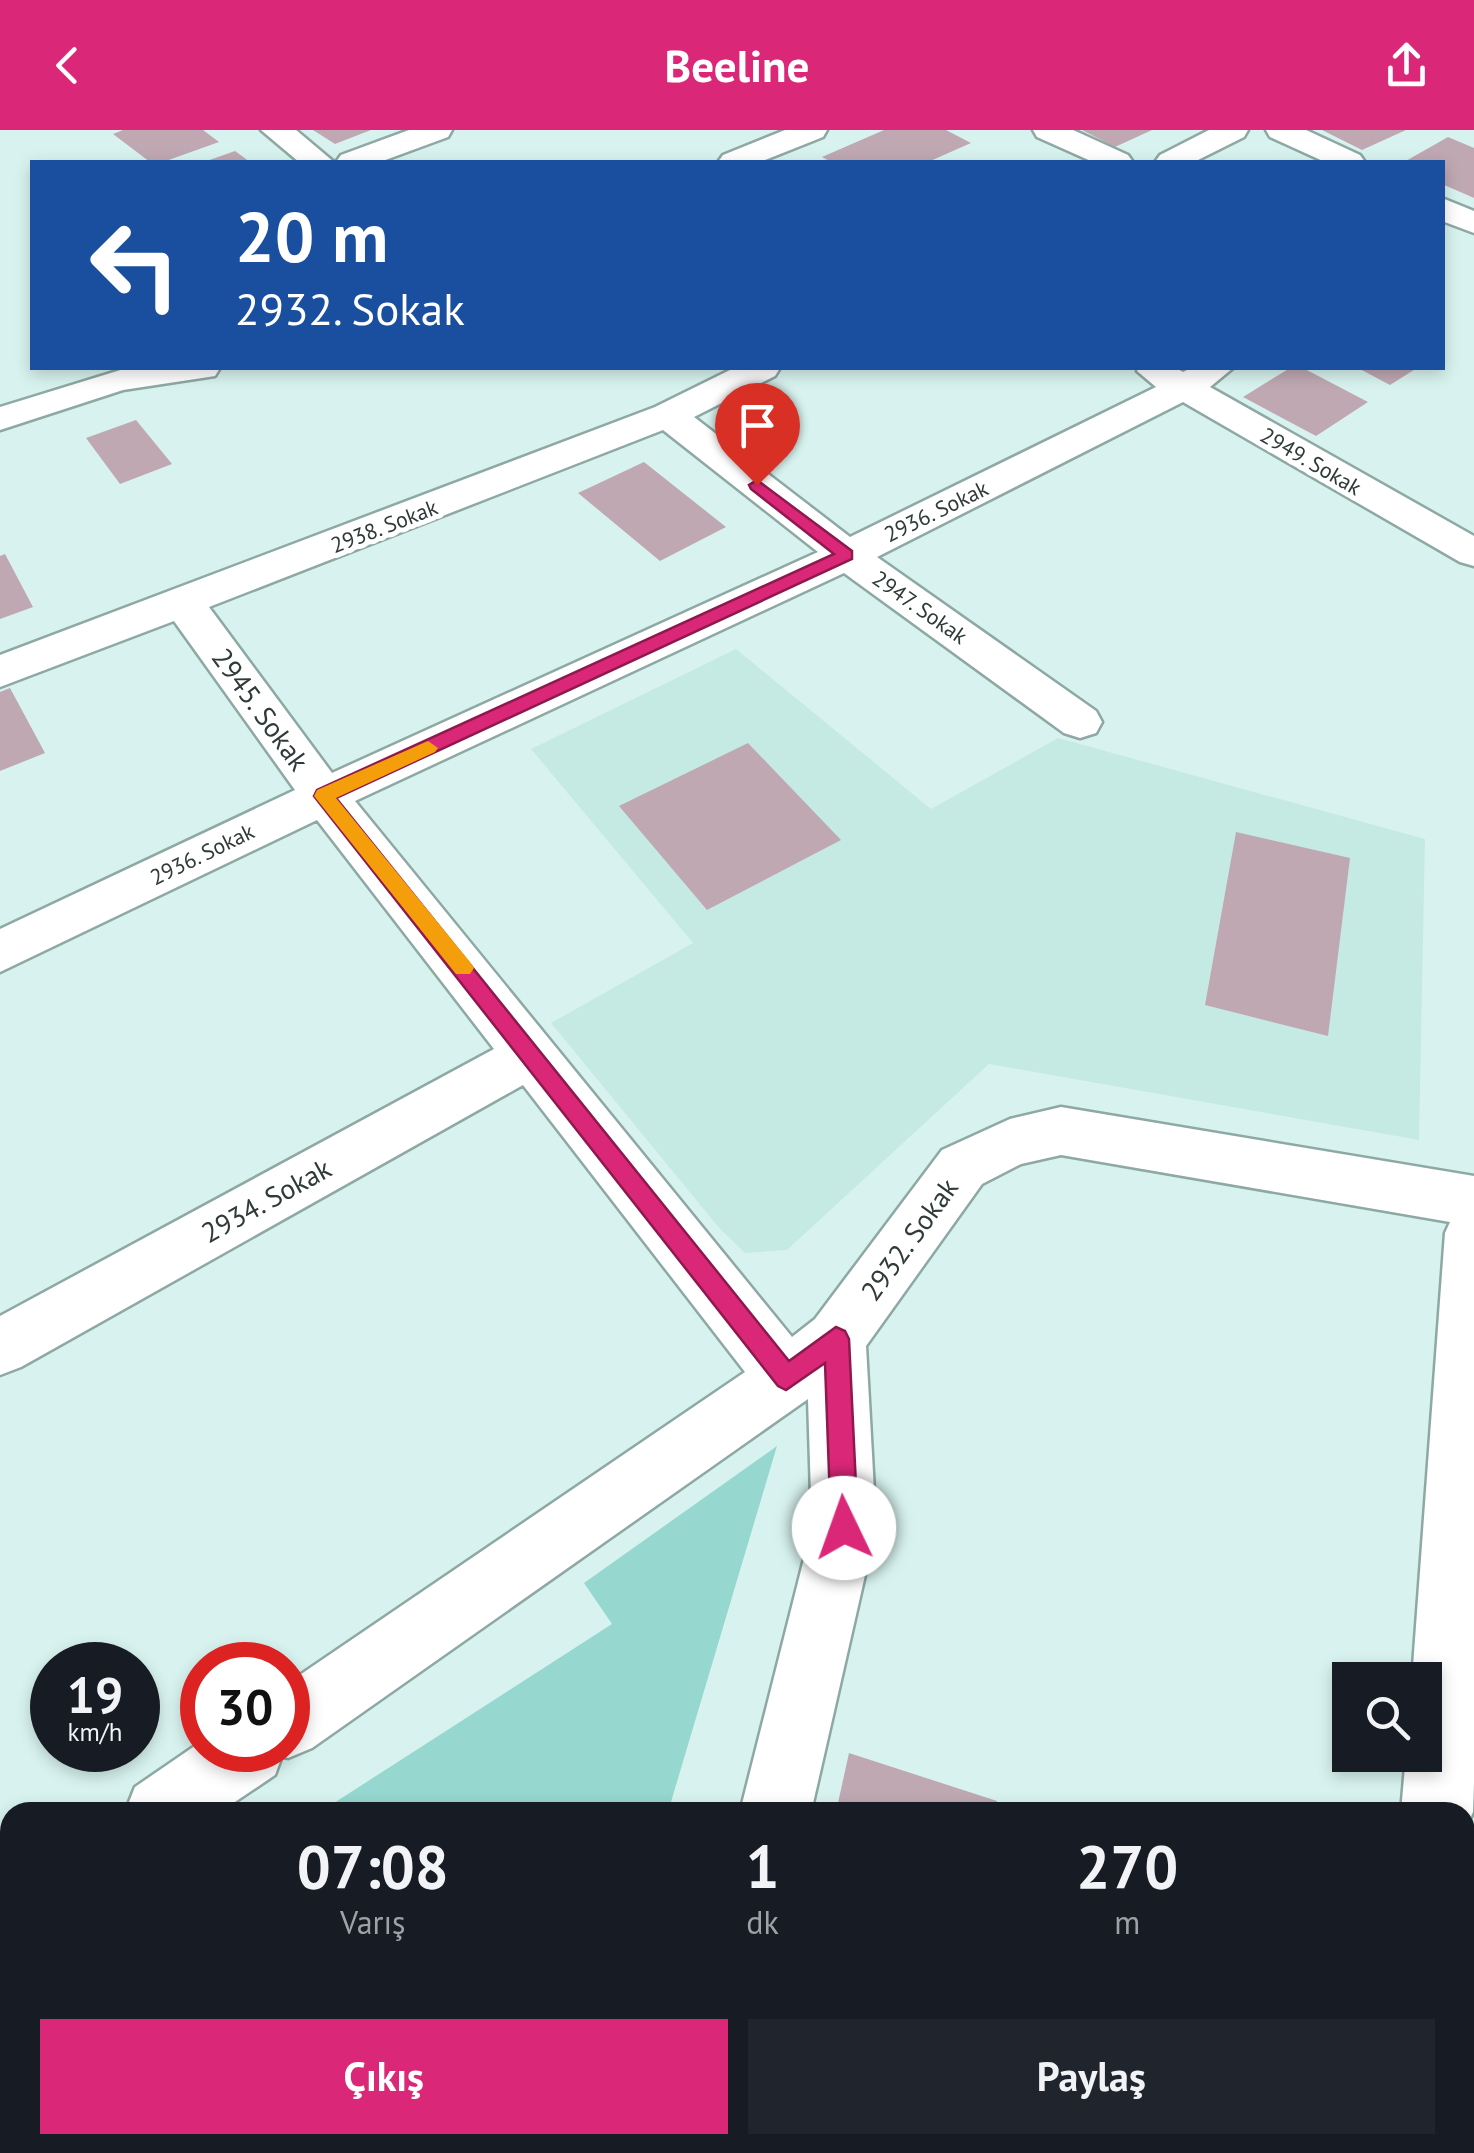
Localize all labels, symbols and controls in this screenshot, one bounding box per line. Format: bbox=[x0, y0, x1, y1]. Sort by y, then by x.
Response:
text: Beeline bbox=[665, 36, 809, 94]
icon: back bbox=[40, 38, 95, 93]
icon: share bbox=[1379, 38, 1434, 93]
text: 20 m bbox=[235, 191, 388, 281]
icon: left bbox=[70, 200, 200, 330]
text: 2932. Sokak bbox=[235, 279, 465, 337]
pin bbox=[715, 383, 800, 486]
icon: arrive bbox=[730, 398, 785, 453]
street label: 2949. Sokak bbox=[1255, 421, 1367, 501]
street label: 2936. Sokak bbox=[879, 474, 993, 548]
street label: 2938. Sokak bbox=[327, 493, 442, 559]
street label: 2947. Sokak bbox=[867, 564, 973, 650]
street label: 2945. Sokak bbox=[204, 640, 318, 778]
street label: 2936. Sokak bbox=[145, 817, 259, 891]
street label: 2934. Sokak bbox=[195, 1149, 338, 1251]
street label: 2932. Sokak bbox=[852, 1170, 966, 1308]
position arrow bbox=[792, 1476, 896, 1580]
speed limit sign: 30 bbox=[180, 1642, 310, 1772]
text: 19 bbox=[67, 1662, 123, 1727]
map controls bbox=[1332, 1662, 1442, 1772]
button: search bbox=[1332, 1662, 1442, 1772]
text: km/h bbox=[68, 1716, 122, 1748]
text: 07:08 bbox=[297, 1827, 449, 1905]
text: 1 bbox=[746, 1827, 780, 1905]
text: 270 bbox=[1076, 1827, 1178, 1905]
text: Varış bbox=[340, 1901, 405, 1943]
text: dk bbox=[746, 1901, 779, 1943]
text: m bbox=[1114, 1901, 1140, 1943]
button: Çıkış bbox=[40, 2019, 728, 2134]
button: Paylaş bbox=[748, 2019, 1435, 2134]

